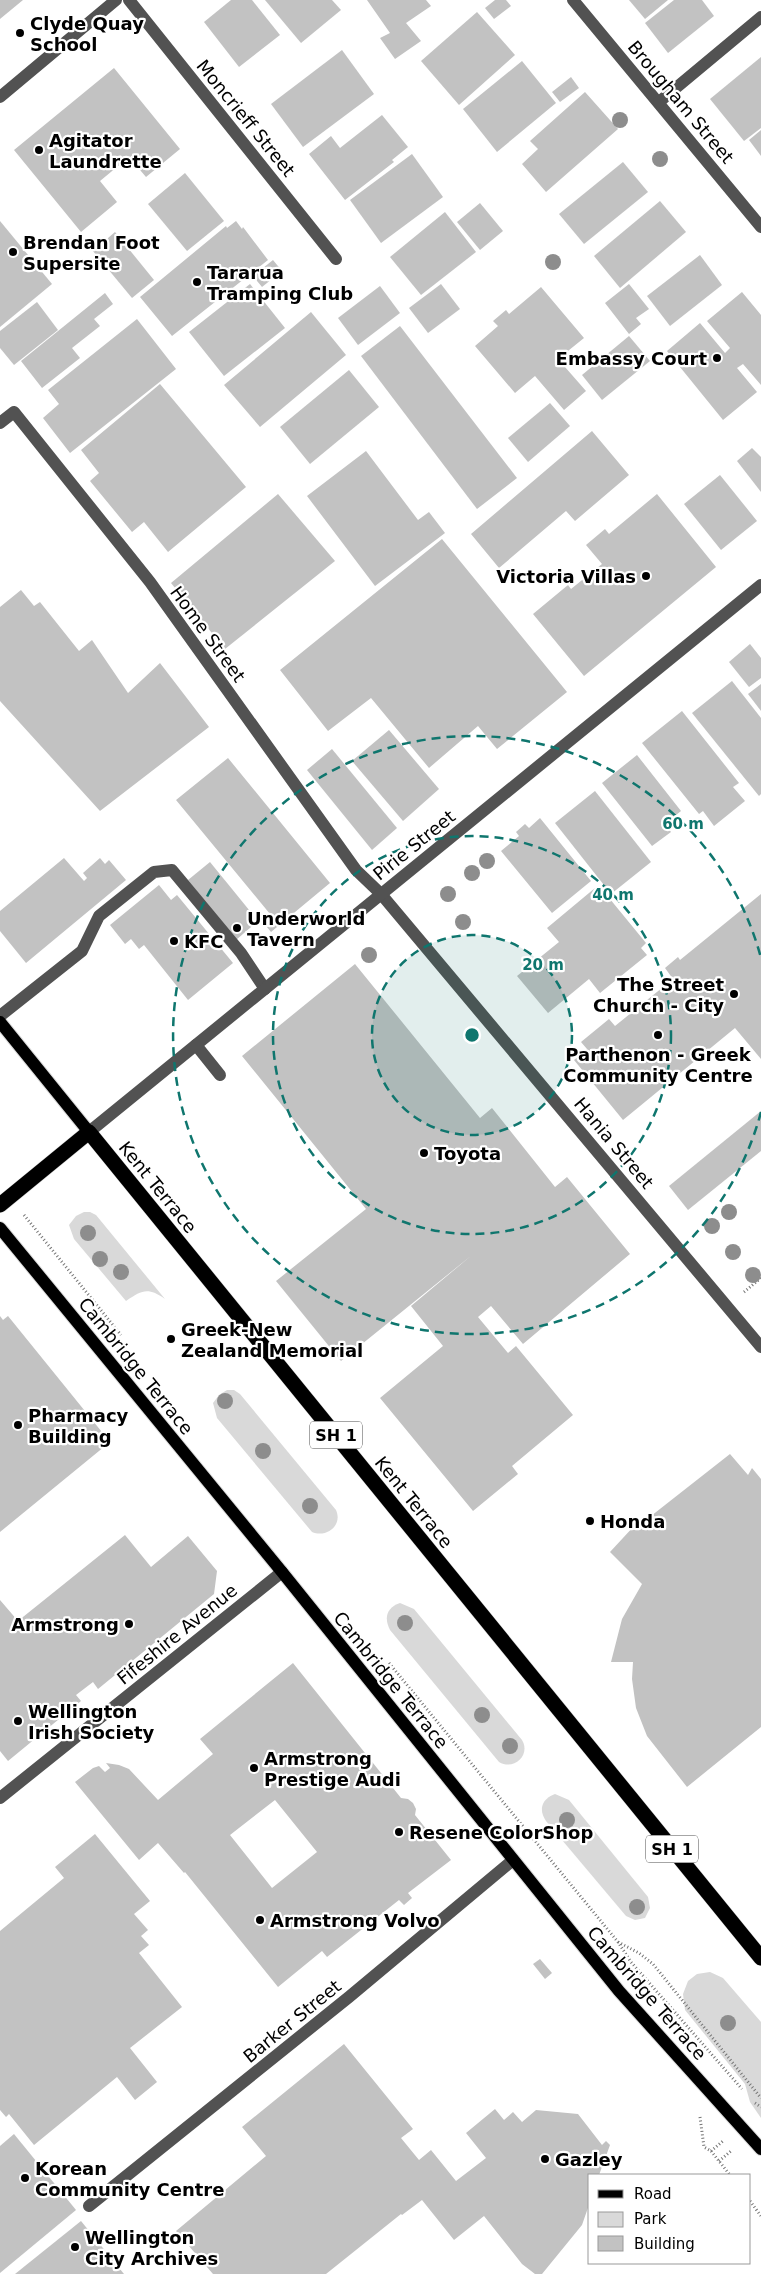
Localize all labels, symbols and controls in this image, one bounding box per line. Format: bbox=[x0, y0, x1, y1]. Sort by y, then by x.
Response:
place label: Clyde Quay School bbox=[30, 13, 144, 55]
marker: Clyde Quay School bbox=[14, 27, 26, 39]
street label: Brougham Street bbox=[624, 36, 738, 168]
street label: Moncrieff Street bbox=[192, 55, 300, 181]
place label: Agitator Laundrette bbox=[49, 130, 162, 172]
marker: Agitator Laundrette bbox=[33, 144, 45, 156]
place label: Brendan Foot Supersite bbox=[23, 232, 160, 274]
marker: Brendan Foot Supersite bbox=[7, 246, 19, 258]
place label: Tararua Tramping Club bbox=[207, 262, 353, 304]
marker: Tararua Tramping Club bbox=[191, 276, 203, 288]
place label: Embassy Court bbox=[556, 348, 707, 369]
marker: Embassy Court bbox=[711, 352, 723, 364]
place label: Victoria Villas bbox=[496, 566, 636, 587]
marker: Victoria Villas bbox=[640, 570, 652, 582]
street label: Home Street bbox=[166, 582, 250, 686]
street label: Pirie Street bbox=[369, 806, 459, 884]
text: 60 m bbox=[662, 815, 704, 833]
text: 40 m bbox=[592, 886, 634, 904]
place label: Underworld Tavern bbox=[247, 908, 365, 950]
marker: Underworld Tavern bbox=[231, 922, 243, 934]
place label: KFC bbox=[184, 931, 223, 952]
marker: KFC bbox=[168, 935, 180, 947]
text: 20 m bbox=[522, 956, 564, 974]
place label: The Street Church - City bbox=[593, 974, 724, 1016]
marker: The Street Church - City bbox=[728, 988, 740, 1000]
centre of rings bbox=[463, 1026, 481, 1044]
marker: Parthenon - Greek Community Centre bbox=[652, 1029, 664, 1041]
place label: Parthenon - Greek Community Centre bbox=[563, 1044, 753, 1086]
street label: Hania Street bbox=[570, 1093, 658, 1193]
street label: Kent Terrace bbox=[115, 1137, 201, 1237]
place label: Toyota bbox=[434, 1143, 501, 1164]
marker: Toyota bbox=[418, 1147, 430, 1159]
street label: Cambridge Terrace bbox=[74, 1293, 198, 1439]
place label: Greek-New Zealand Memorial bbox=[181, 1319, 363, 1361]
marker: Greek-New Zealand Memorial bbox=[165, 1333, 177, 1345]
place label: Pharmacy Building bbox=[28, 1405, 129, 1447]
marker: Pharmacy Building bbox=[12, 1419, 24, 1431]
road number: SH 1 bbox=[310, 1422, 362, 1448]
street label: Kent Terrace bbox=[371, 1452, 457, 1552]
place label: Honda bbox=[600, 1511, 665, 1532]
marker: Honda bbox=[584, 1515, 596, 1527]
street label: Fifeshire Avenue bbox=[113, 1579, 241, 1689]
street label: Cambridge Terrace bbox=[329, 1607, 453, 1753]
place label: Armstrong bbox=[11, 1614, 119, 1635]
marker: Armstrong bbox=[123, 1618, 135, 1630]
place label: Wellington Irish Society bbox=[28, 1701, 155, 1743]
marker: Wellington Irish Society bbox=[12, 1715, 24, 1727]
place label: Armstrong Prestige Audi bbox=[264, 1748, 401, 1790]
marker: Armstrong Prestige Audi bbox=[248, 1762, 260, 1774]
place label: Resene ColorShop bbox=[409, 1822, 593, 1843]
marker: Resene ColorShop bbox=[393, 1826, 405, 1838]
road number: SH 1 bbox=[646, 1836, 698, 1862]
place label: Armstrong Volvo bbox=[270, 1910, 440, 1931]
marker: Armstrong Volvo bbox=[254, 1914, 266, 1926]
street label: Cambridge Terrace bbox=[583, 1922, 711, 2064]
street label: Barker Street bbox=[239, 1975, 345, 2067]
place label: Gazley bbox=[555, 2149, 623, 2170]
marker: Gazley bbox=[539, 2153, 551, 2165]
place label: Korean Community Centre bbox=[35, 2158, 224, 2200]
marker: Korean Community Centre bbox=[19, 2172, 31, 2184]
legend bbox=[588, 2174, 751, 2264]
text: Road bbox=[634, 2185, 672, 2203]
text: Park bbox=[634, 2210, 667, 2228]
place label: Wellington City Archives bbox=[85, 2227, 218, 2269]
text: Building bbox=[634, 2235, 695, 2253]
marker: Wellington City Archives bbox=[69, 2241, 81, 2253]

